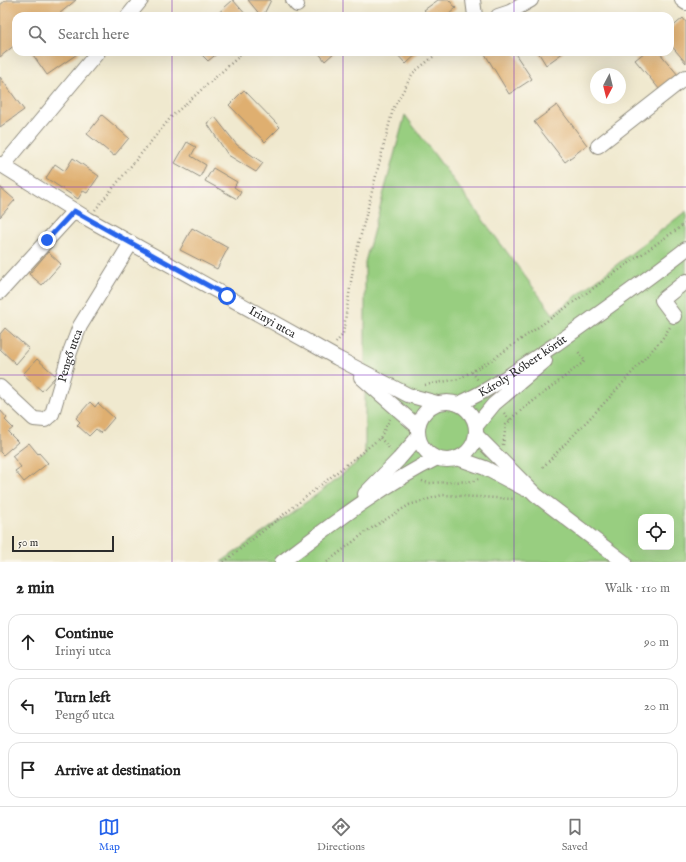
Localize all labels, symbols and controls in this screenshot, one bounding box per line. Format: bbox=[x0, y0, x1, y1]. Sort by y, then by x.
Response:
search box bbox=[12, 12, 674, 56]
icon: search bbox=[26, 23, 48, 45]
text: Search here bbox=[58, 25, 129, 44]
north arrow bbox=[590, 68, 626, 104]
route end bbox=[38, 231, 56, 249]
route start bbox=[218, 287, 236, 305]
street label: Irinyi utca bbox=[246, 303, 299, 342]
street label: Pengő utca bbox=[55, 326, 86, 384]
street label: Károly Róbert körút bbox=[476, 332, 570, 401]
map controls bbox=[638, 514, 674, 550]
button: locate bbox=[638, 514, 674, 550]
scale bar bbox=[12, 534, 114, 553]
text: 50 m bbox=[18, 536, 38, 550]
text: 2 min bbox=[16, 578, 54, 599]
text: Walk · 110 m bbox=[605, 580, 670, 597]
text: Continue bbox=[55, 624, 113, 643]
icon: ahead bbox=[17, 631, 39, 653]
text: 90 m bbox=[644, 634, 669, 651]
text: Irinyi utca bbox=[55, 643, 111, 660]
text: Turn left bbox=[55, 688, 111, 707]
icon: left bbox=[17, 695, 39, 717]
text: 20 m bbox=[644, 698, 669, 715]
text: Pengő utca bbox=[55, 707, 115, 724]
icon: arrive bbox=[17, 759, 39, 781]
text: Arrive at destination bbox=[55, 761, 181, 780]
tab: Map bbox=[98, 816, 120, 854]
tab: Directions bbox=[317, 816, 365, 854]
tab: Saved bbox=[562, 816, 588, 854]

